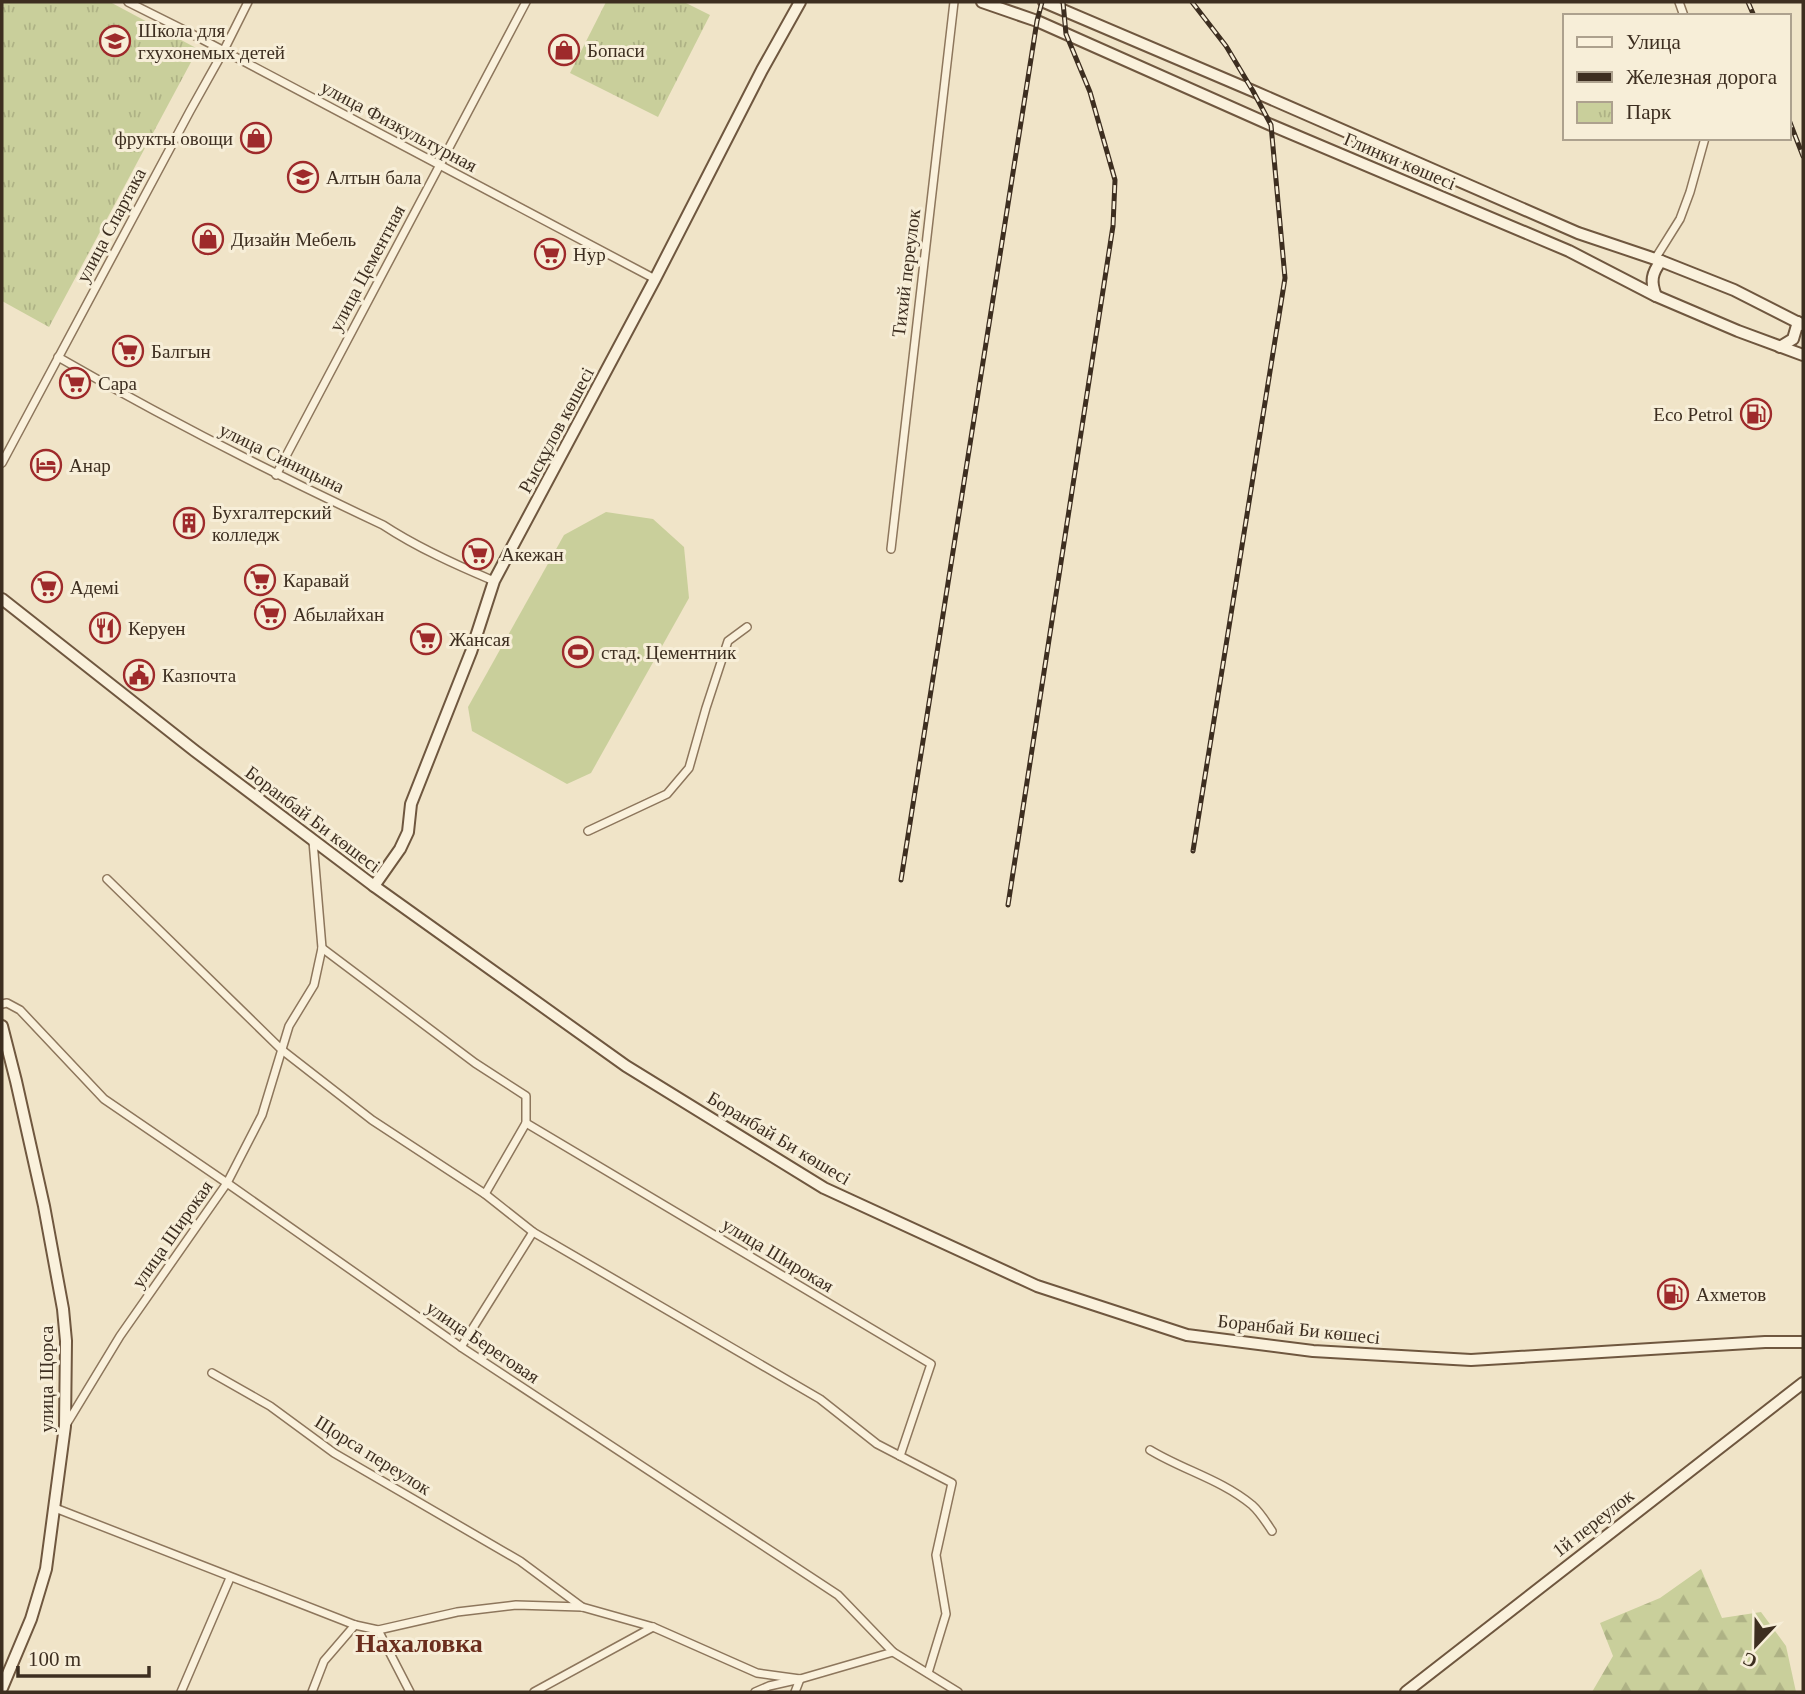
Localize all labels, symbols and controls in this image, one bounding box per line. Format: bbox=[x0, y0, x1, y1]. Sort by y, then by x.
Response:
legend bbox=[1563, 14, 1791, 140]
place label: Школа для гхухонемых детей bbox=[138, 20, 285, 63]
school or university icon: Школа для гхухонемых детей bbox=[98, 24, 132, 58]
text: Улица bbox=[1626, 30, 1681, 54]
shop icon: Бопаси bbox=[547, 33, 581, 67]
place label: Бопаси bbox=[587, 40, 645, 61]
text: Железная дорога bbox=[1626, 65, 1778, 89]
street label: улица Физкультурная bbox=[317, 76, 481, 176]
text: Парк bbox=[1626, 100, 1672, 124]
shop icon: фрукты овощи bbox=[239, 121, 273, 155]
place label: фрукты овощи bbox=[115, 128, 233, 149]
street label: Глинки көшесі bbox=[1341, 128, 1459, 194]
school or university icon: Алтын бала bbox=[286, 160, 320, 194]
street label: улица Спартака bbox=[72, 164, 150, 286]
place label: Алтын бала bbox=[326, 167, 422, 188]
street label: улица Цементная bbox=[325, 201, 409, 335]
street label: Тихий переулок bbox=[888, 207, 924, 338]
shop icon: Дизайн Мебель bbox=[191, 222, 225, 256]
place label: Дизайн Мебель bbox=[231, 229, 357, 250]
supermarket icon: Нур bbox=[533, 237, 567, 271]
place label: Нур bbox=[573, 244, 606, 265]
supermarket icon: Балгын bbox=[111, 334, 145, 368]
place label: Балгын bbox=[151, 341, 211, 362]
street label: Рысқұлов көшесі bbox=[514, 364, 598, 496]
supermarket icon: Сара bbox=[58, 366, 92, 400]
place label: Сара bbox=[98, 373, 138, 394]
fuel station icon: Eco Petrol bbox=[1739, 397, 1773, 431]
place label: Eco Petrol bbox=[1653, 404, 1733, 425]
street label: улица Синицына bbox=[216, 419, 348, 498]
hotel icon: Анар bbox=[29, 448, 63, 482]
place label: Анар bbox=[69, 455, 111, 476]
place label: Бухгалтерский колледж bbox=[212, 502, 332, 545]
building icon: Бухгалтерский колледж bbox=[172, 506, 206, 540]
supermarket icon: Акежан bbox=[461, 537, 495, 571]
place label: Акежан bbox=[501, 544, 564, 565]
supermarket icon: Каравай bbox=[243, 563, 277, 597]
supermarket icon: Адемi bbox=[30, 570, 64, 604]
place label: Каравай bbox=[283, 570, 349, 591]
place label: Адемi bbox=[70, 577, 119, 598]
supermarket icon: Абылайхан bbox=[253, 597, 287, 631]
place label: Абылайхан bbox=[293, 604, 384, 625]
restaurant icon: Керуен bbox=[88, 611, 122, 645]
place label: Керуен bbox=[128, 618, 185, 639]
supermarket icon: Жансая bbox=[409, 622, 443, 656]
place label: Жансая bbox=[449, 629, 510, 650]
sports icon: стад. Цементник bbox=[561, 635, 595, 669]
place label: стад. Цементник bbox=[601, 642, 737, 663]
public building icon: Казпочта bbox=[122, 658, 156, 692]
place label: Казпочта bbox=[162, 665, 237, 686]
street label: Боранбай Би көшесі bbox=[241, 761, 385, 877]
street label: Боранбай Би көшесі bbox=[704, 1087, 854, 1189]
street label: улица Широкая bbox=[127, 1176, 217, 1292]
street label: улица Широкая bbox=[719, 1214, 838, 1297]
fuel station icon: Ахметов bbox=[1656, 1277, 1690, 1311]
place label: Ахметов bbox=[1696, 1284, 1766, 1305]
street label: улица Береговая bbox=[423, 1296, 544, 1388]
street label: Боранбай Би көшесі bbox=[1217, 1310, 1381, 1348]
street label: улица Щорса bbox=[36, 1325, 57, 1432]
street label: Щорса переулок bbox=[311, 1411, 436, 1500]
street label: 1й переулок bbox=[1548, 1484, 1638, 1561]
north arrow bbox=[1721, 1610, 1791, 1680]
district label: Нахаловка bbox=[355, 1629, 483, 1658]
scale bar bbox=[18, 1634, 149, 1678]
text: 100 m bbox=[28, 1647, 81, 1671]
text: С bbox=[1740, 1648, 1760, 1673]

